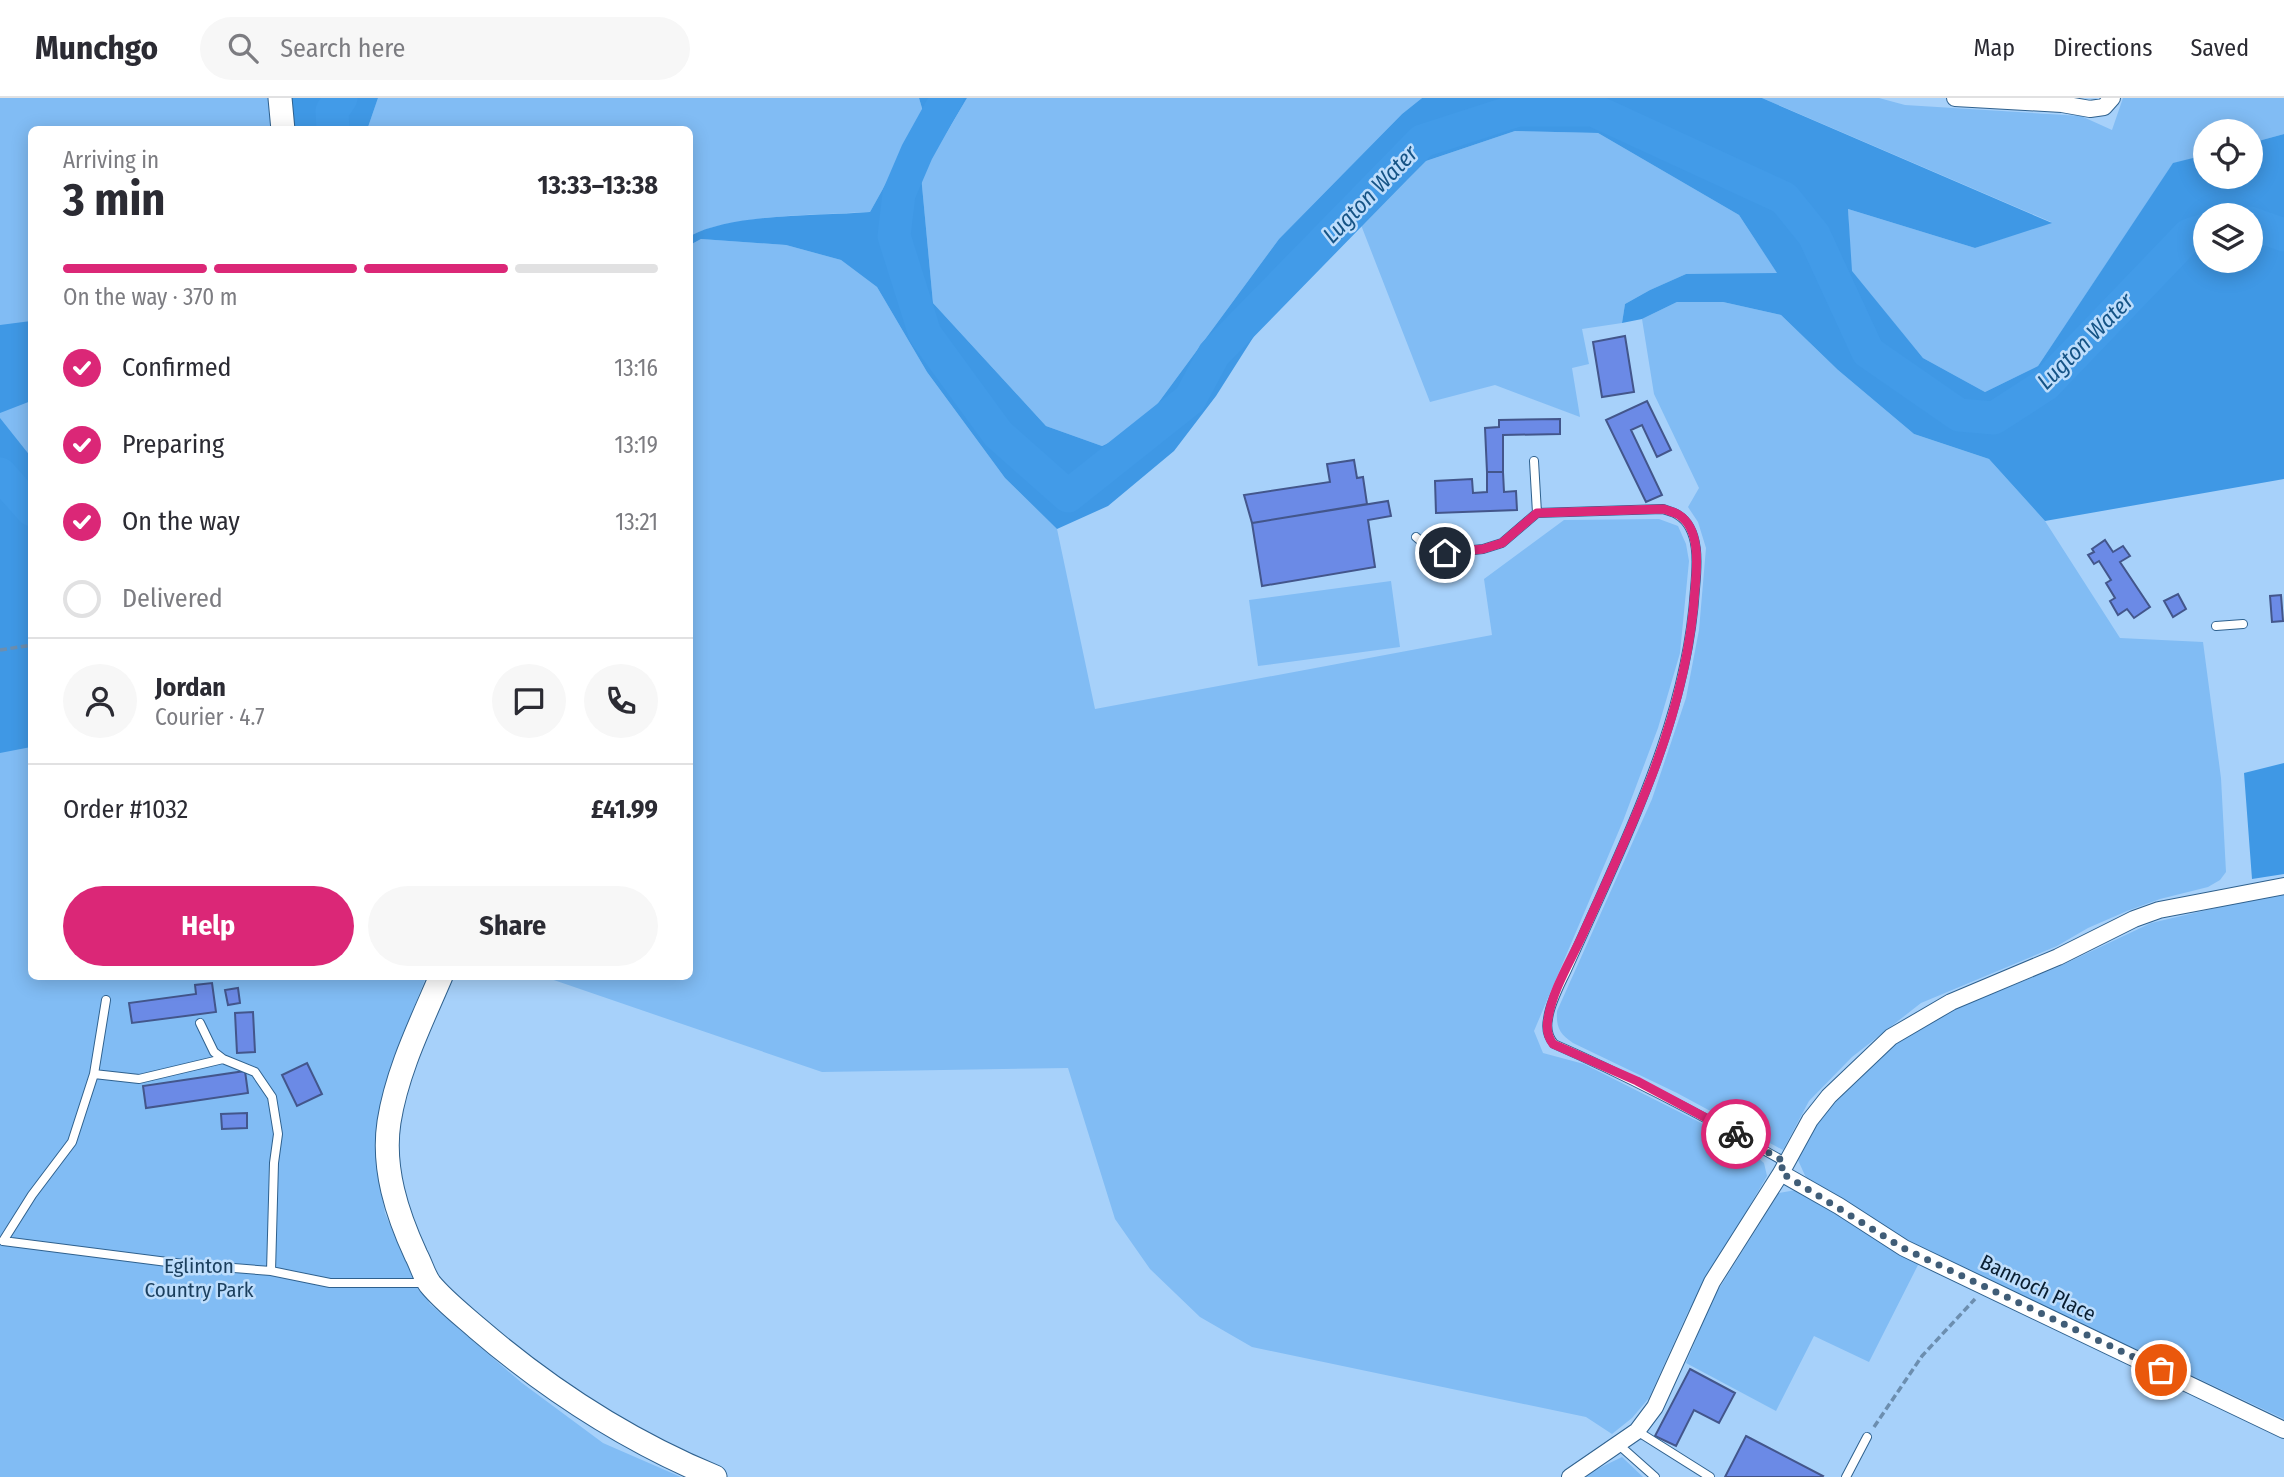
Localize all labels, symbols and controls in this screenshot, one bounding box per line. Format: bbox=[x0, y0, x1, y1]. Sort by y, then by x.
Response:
search box bbox=[200, 17, 690, 80]
text: Munchgo bbox=[35, 28, 158, 68]
icon: search bbox=[224, 29, 262, 67]
text: Search here bbox=[280, 33, 405, 64]
text: Map bbox=[1974, 34, 2015, 62]
text: Directions bbox=[2053, 34, 2152, 62]
text: Saved bbox=[2190, 34, 2249, 62]
map controls bbox=[2193, 119, 2263, 273]
button: locate bbox=[2193, 119, 2263, 189]
water label: Lugton Water bbox=[1317, 139, 1424, 249]
text: Arriving in bbox=[63, 146, 159, 174]
text: 13:33–13:38 bbox=[538, 170, 658, 201]
text: 3 min bbox=[63, 172, 165, 227]
button: layers bbox=[2193, 203, 2263, 273]
text: On the way · 370 m bbox=[63, 283, 237, 311]
water label: Lugton Water bbox=[2031, 286, 2140, 395]
icon: check bbox=[63, 349, 101, 387]
text: Confirmed bbox=[122, 352, 232, 383]
text: 13:16 bbox=[614, 354, 658, 382]
icon: check bbox=[63, 426, 101, 464]
text: Preparing bbox=[122, 429, 224, 460]
text: 13:19 bbox=[615, 431, 658, 459]
icon: check bbox=[63, 503, 101, 541]
text: On the way bbox=[122, 506, 240, 537]
text: 13:21 bbox=[615, 508, 658, 536]
pin bbox=[1415, 523, 1475, 583]
icon: home bbox=[1426, 534, 1464, 572]
text: Delivered bbox=[122, 583, 223, 614]
button: person bbox=[63, 664, 137, 738]
button: chat bbox=[492, 664, 566, 738]
button: phone bbox=[584, 664, 658, 738]
text: Jordan bbox=[155, 672, 226, 703]
text: Courier · 4.7 bbox=[155, 703, 265, 731]
text: Order #1032 bbox=[63, 794, 188, 825]
text: £41.99 bbox=[591, 794, 658, 825]
button: Help bbox=[63, 886, 354, 966]
button: Share bbox=[368, 886, 658, 966]
courier bbox=[1701, 1099, 1771, 1169]
icon: bike bbox=[1717, 1115, 1755, 1153]
street label: Bannoch Place bbox=[1976, 1249, 2100, 1327]
park label: Eglinton Country Park bbox=[144, 1253, 254, 1303]
pin bbox=[2131, 1340, 2191, 1400]
icon: bag bbox=[2142, 1351, 2180, 1389]

